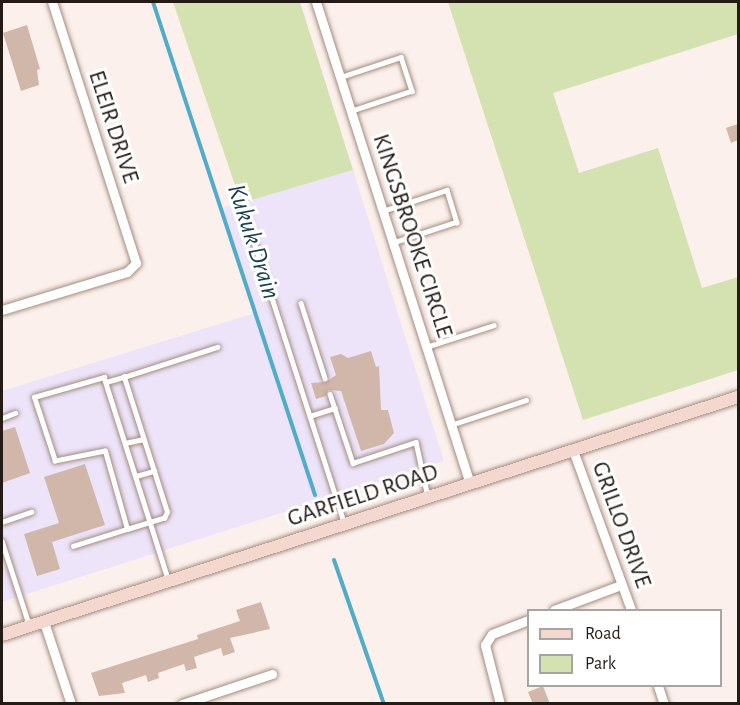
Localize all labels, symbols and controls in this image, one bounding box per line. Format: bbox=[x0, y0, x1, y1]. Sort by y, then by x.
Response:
street label: ELEIR DRIVE bbox=[81, 67, 145, 187]
street label: KINGSBROOKE CIRCLE bbox=[365, 131, 459, 341]
water label: Kukuk Drain bbox=[220, 180, 286, 304]
street label: GARFIELD ROAD bbox=[284, 458, 442, 534]
street label: GRILLO DRIVE bbox=[585, 458, 657, 592]
legend bbox=[527, 609, 722, 687]
text: Road bbox=[585, 625, 621, 643]
text: Park bbox=[585, 655, 616, 673]

